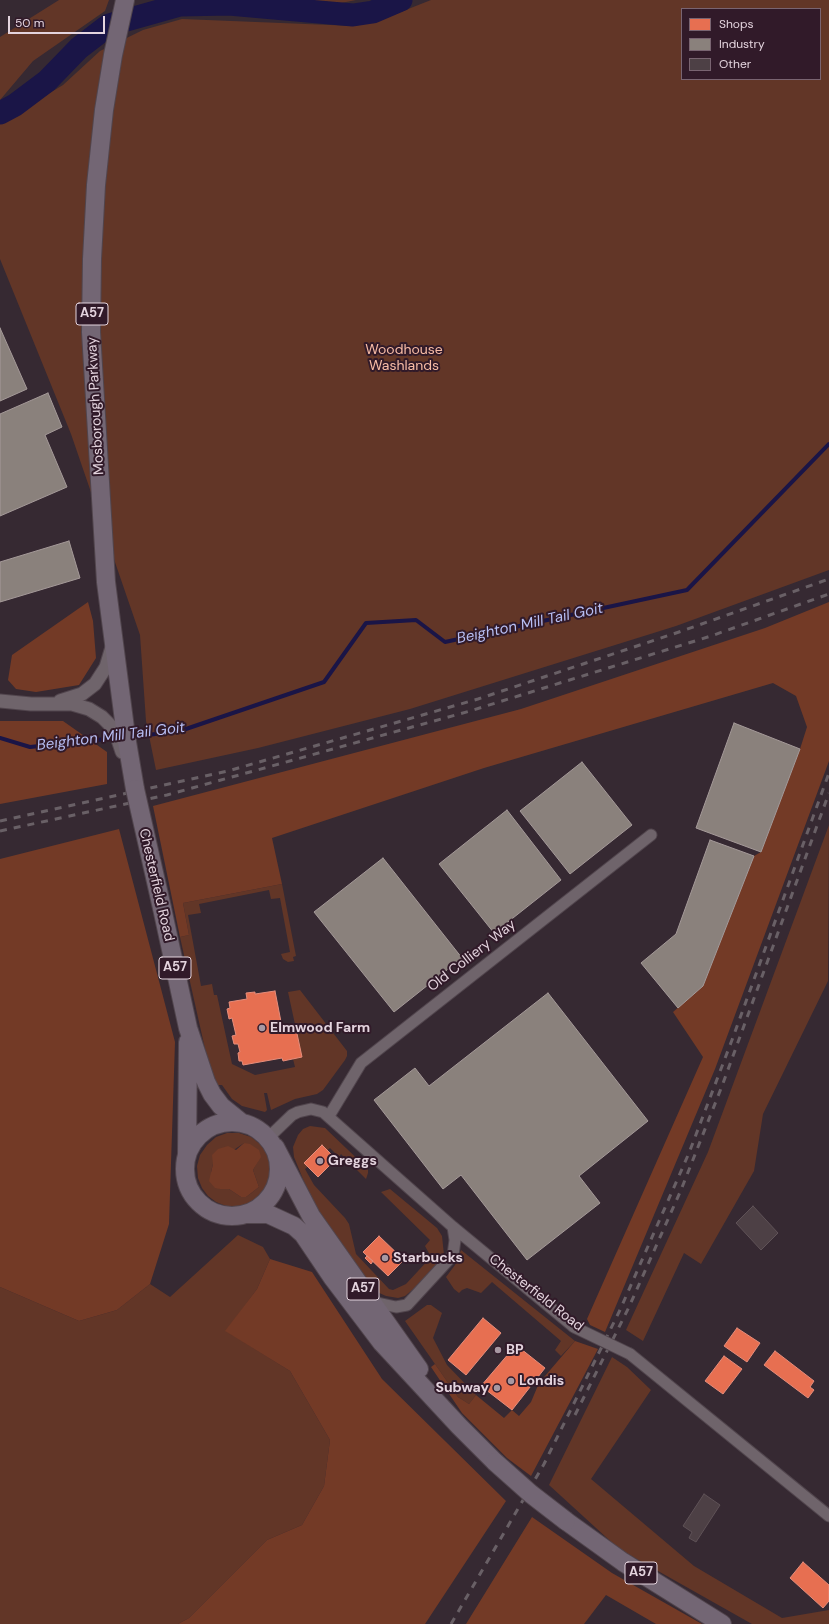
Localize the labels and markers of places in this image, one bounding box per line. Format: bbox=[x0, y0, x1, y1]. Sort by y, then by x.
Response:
place label: Elmwood Farm bbox=[270, 1020, 370, 1036]
marker: Elmwood Farm bbox=[257, 1023, 267, 1033]
place label: Greggs bbox=[328, 1153, 377, 1169]
marker: Greggs bbox=[315, 1156, 325, 1166]
place label: Starbucks bbox=[393, 1250, 463, 1266]
marker: Starbucks bbox=[380, 1253, 390, 1263]
place label: BP bbox=[506, 1342, 524, 1358]
marker: BP bbox=[493, 1345, 503, 1355]
place label: Londis bbox=[519, 1373, 564, 1389]
marker: Londis bbox=[506, 1376, 516, 1386]
place label: Subway bbox=[435, 1380, 489, 1396]
marker: Subway bbox=[492, 1383, 502, 1393]

